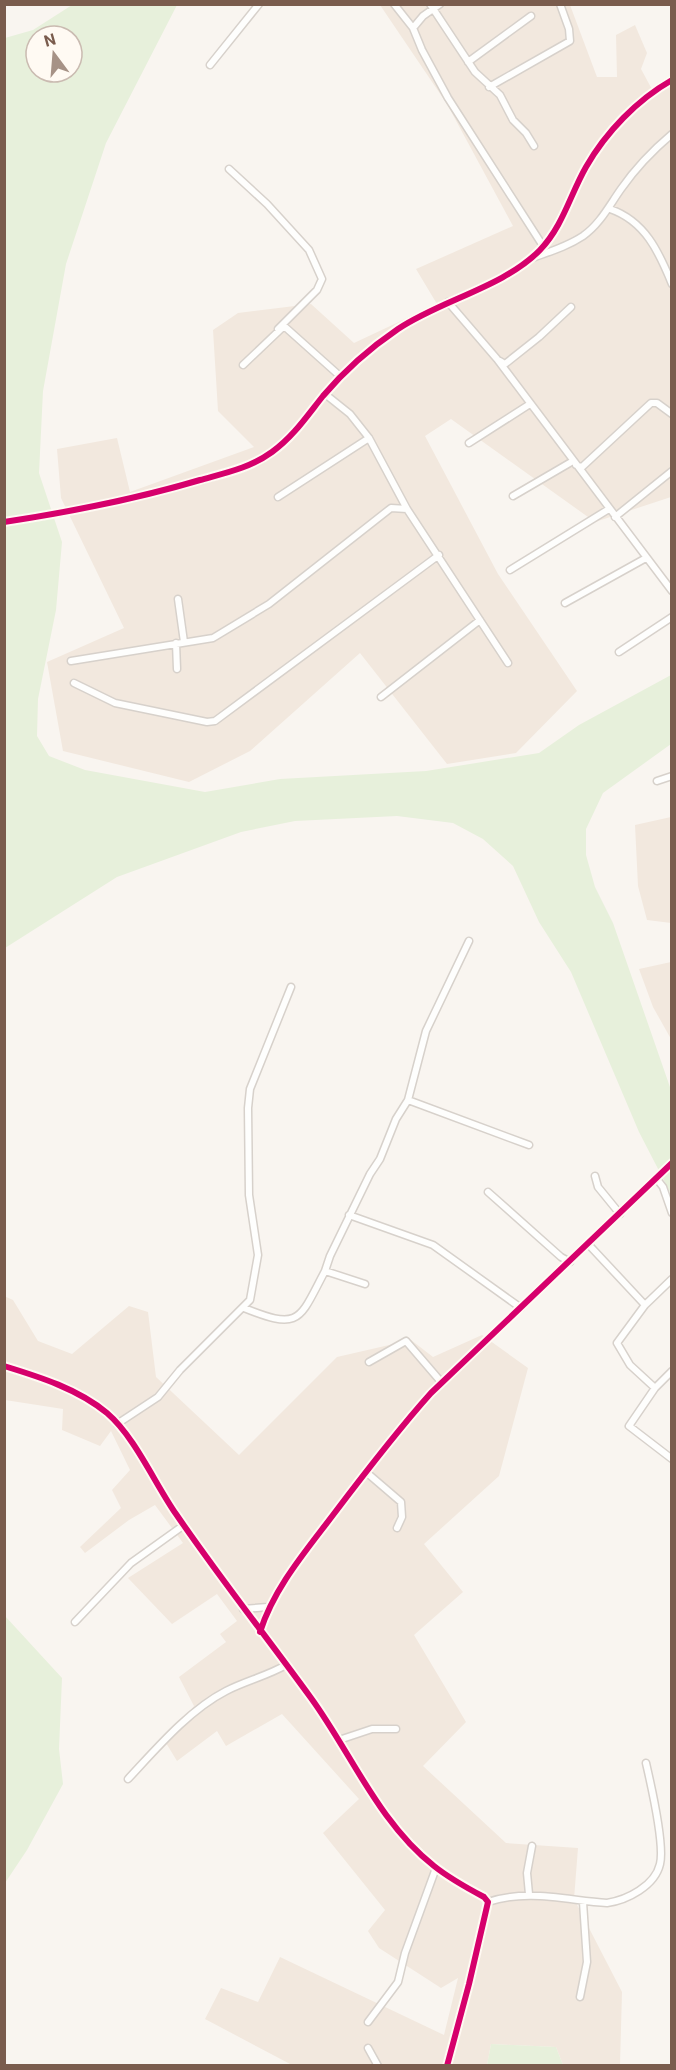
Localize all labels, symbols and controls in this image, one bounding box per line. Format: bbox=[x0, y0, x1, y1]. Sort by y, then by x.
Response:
north arrow bbox=[24, 24, 84, 84]
text: N bbox=[42, 29, 58, 51]

